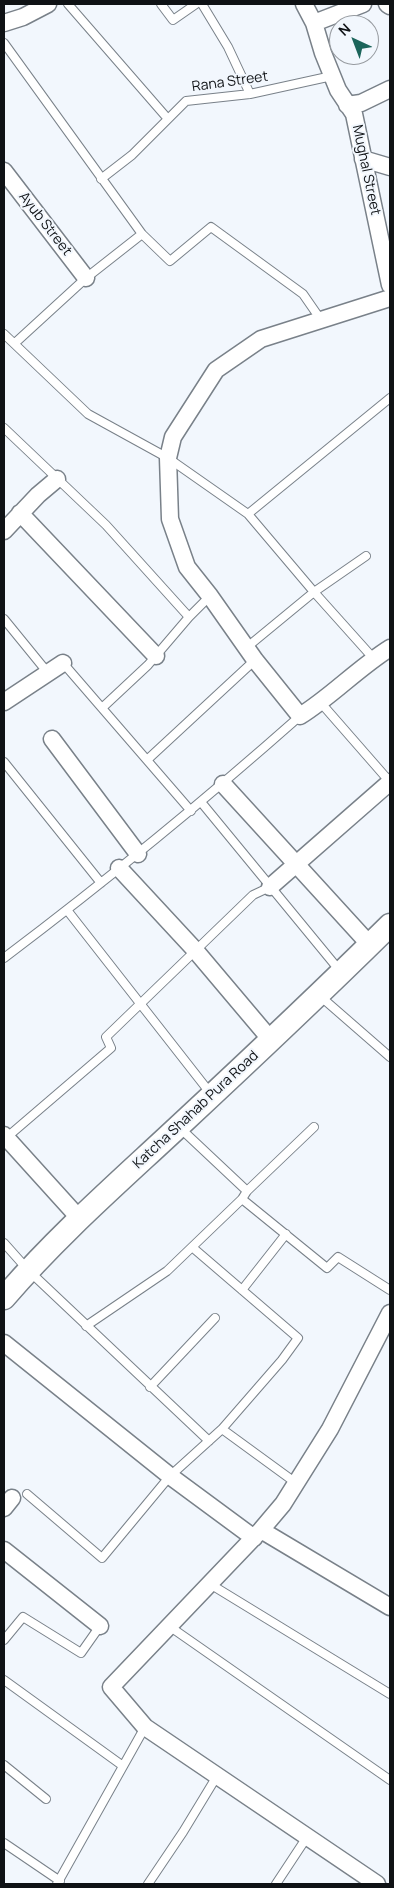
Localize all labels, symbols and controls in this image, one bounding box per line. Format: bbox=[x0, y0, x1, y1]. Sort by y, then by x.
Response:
north arrow bbox=[329, 15, 379, 65]
text: N bbox=[334, 19, 354, 40]
street label: Rana Street bbox=[191, 68, 269, 96]
street label: Mughal Street bbox=[348, 123, 384, 217]
street label: Ayub Street bbox=[15, 189, 75, 259]
street label: Katcha Shahab Pura Road bbox=[130, 1048, 262, 1172]

